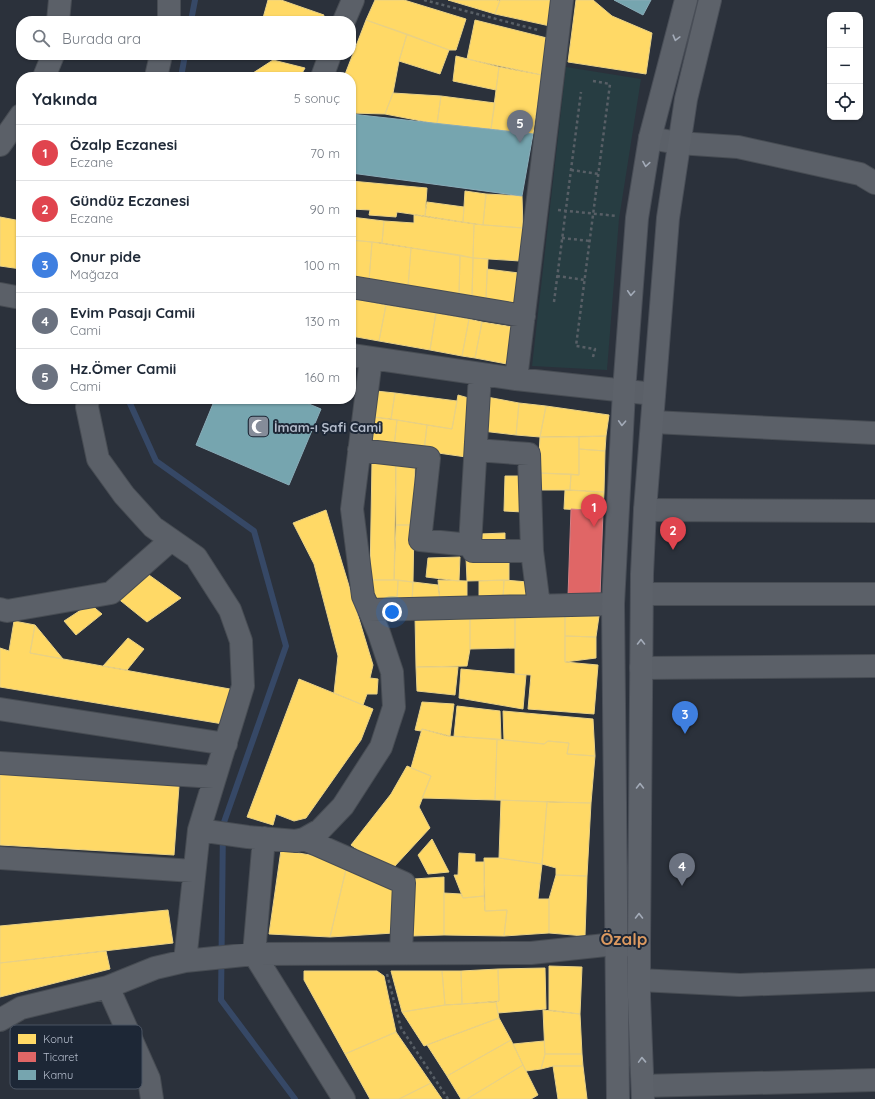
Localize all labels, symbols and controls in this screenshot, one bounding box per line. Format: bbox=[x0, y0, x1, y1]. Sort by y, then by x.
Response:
map controls bbox=[827, 12, 863, 120]
button: + bbox=[827, 12, 863, 48]
search box bbox=[16, 16, 356, 60]
icon: search bbox=[30, 27, 52, 49]
text: Burada ara bbox=[62, 29, 141, 48]
one-way arrow bbox=[672, 34, 680, 41]
button: − bbox=[827, 48, 863, 84]
button: locate bbox=[827, 84, 863, 120]
text: Yakında bbox=[32, 88, 97, 109]
text: 5 sonuç bbox=[294, 90, 340, 106]
pin: 5 bbox=[507, 110, 533, 143]
text: Özalp Eczanesi bbox=[70, 135, 177, 154]
text: 1 bbox=[42, 145, 48, 161]
text: 70 m bbox=[310, 145, 340, 161]
text: Eczane bbox=[70, 154, 113, 170]
one-way arrow bbox=[642, 161, 651, 167]
text: Gündüz Eczanesi bbox=[70, 191, 190, 210]
text: 2 bbox=[41, 201, 49, 217]
text: 90 m bbox=[310, 201, 340, 217]
text: Eczane bbox=[70, 210, 113, 226]
text: Onur pide bbox=[70, 247, 141, 266]
text: 3 bbox=[42, 257, 48, 273]
text: 100 m bbox=[304, 257, 340, 273]
text: Mağaza bbox=[70, 266, 119, 282]
one-way arrow bbox=[627, 290, 636, 296]
text: Evim Pasajı Camii bbox=[70, 303, 195, 322]
text: 4 bbox=[41, 313, 49, 329]
text: 130 m bbox=[305, 313, 340, 329]
text: Cami bbox=[70, 322, 101, 338]
text: Hz.Ömer Camii bbox=[70, 359, 176, 378]
text: 5 bbox=[41, 369, 49, 385]
text: 160 m bbox=[305, 369, 340, 385]
text: Cami bbox=[70, 378, 101, 394]
mosque icon: İmam-ı Şafi Cami bbox=[246, 414, 272, 440]
place label: İmam-ı Şafi Cami bbox=[274, 419, 381, 435]
one-way arrow bbox=[618, 420, 626, 426]
pin: 1 bbox=[581, 494, 607, 527]
pin: 2 bbox=[660, 517, 686, 550]
your location bbox=[382, 602, 402, 622]
one-way arrow bbox=[637, 639, 645, 645]
pin: 3 bbox=[672, 701, 698, 734]
one-way arrow bbox=[636, 783, 644, 789]
pin: 4 bbox=[669, 853, 695, 886]
one-way arrow bbox=[635, 913, 643, 919]
district label: Özalp bbox=[600, 928, 648, 949]
legend bbox=[10, 1025, 142, 1089]
text: Konut bbox=[43, 1032, 73, 1046]
text: Ticaret bbox=[43, 1050, 79, 1064]
one-way arrow bbox=[638, 1057, 646, 1063]
text: Kamu bbox=[43, 1068, 73, 1082]

